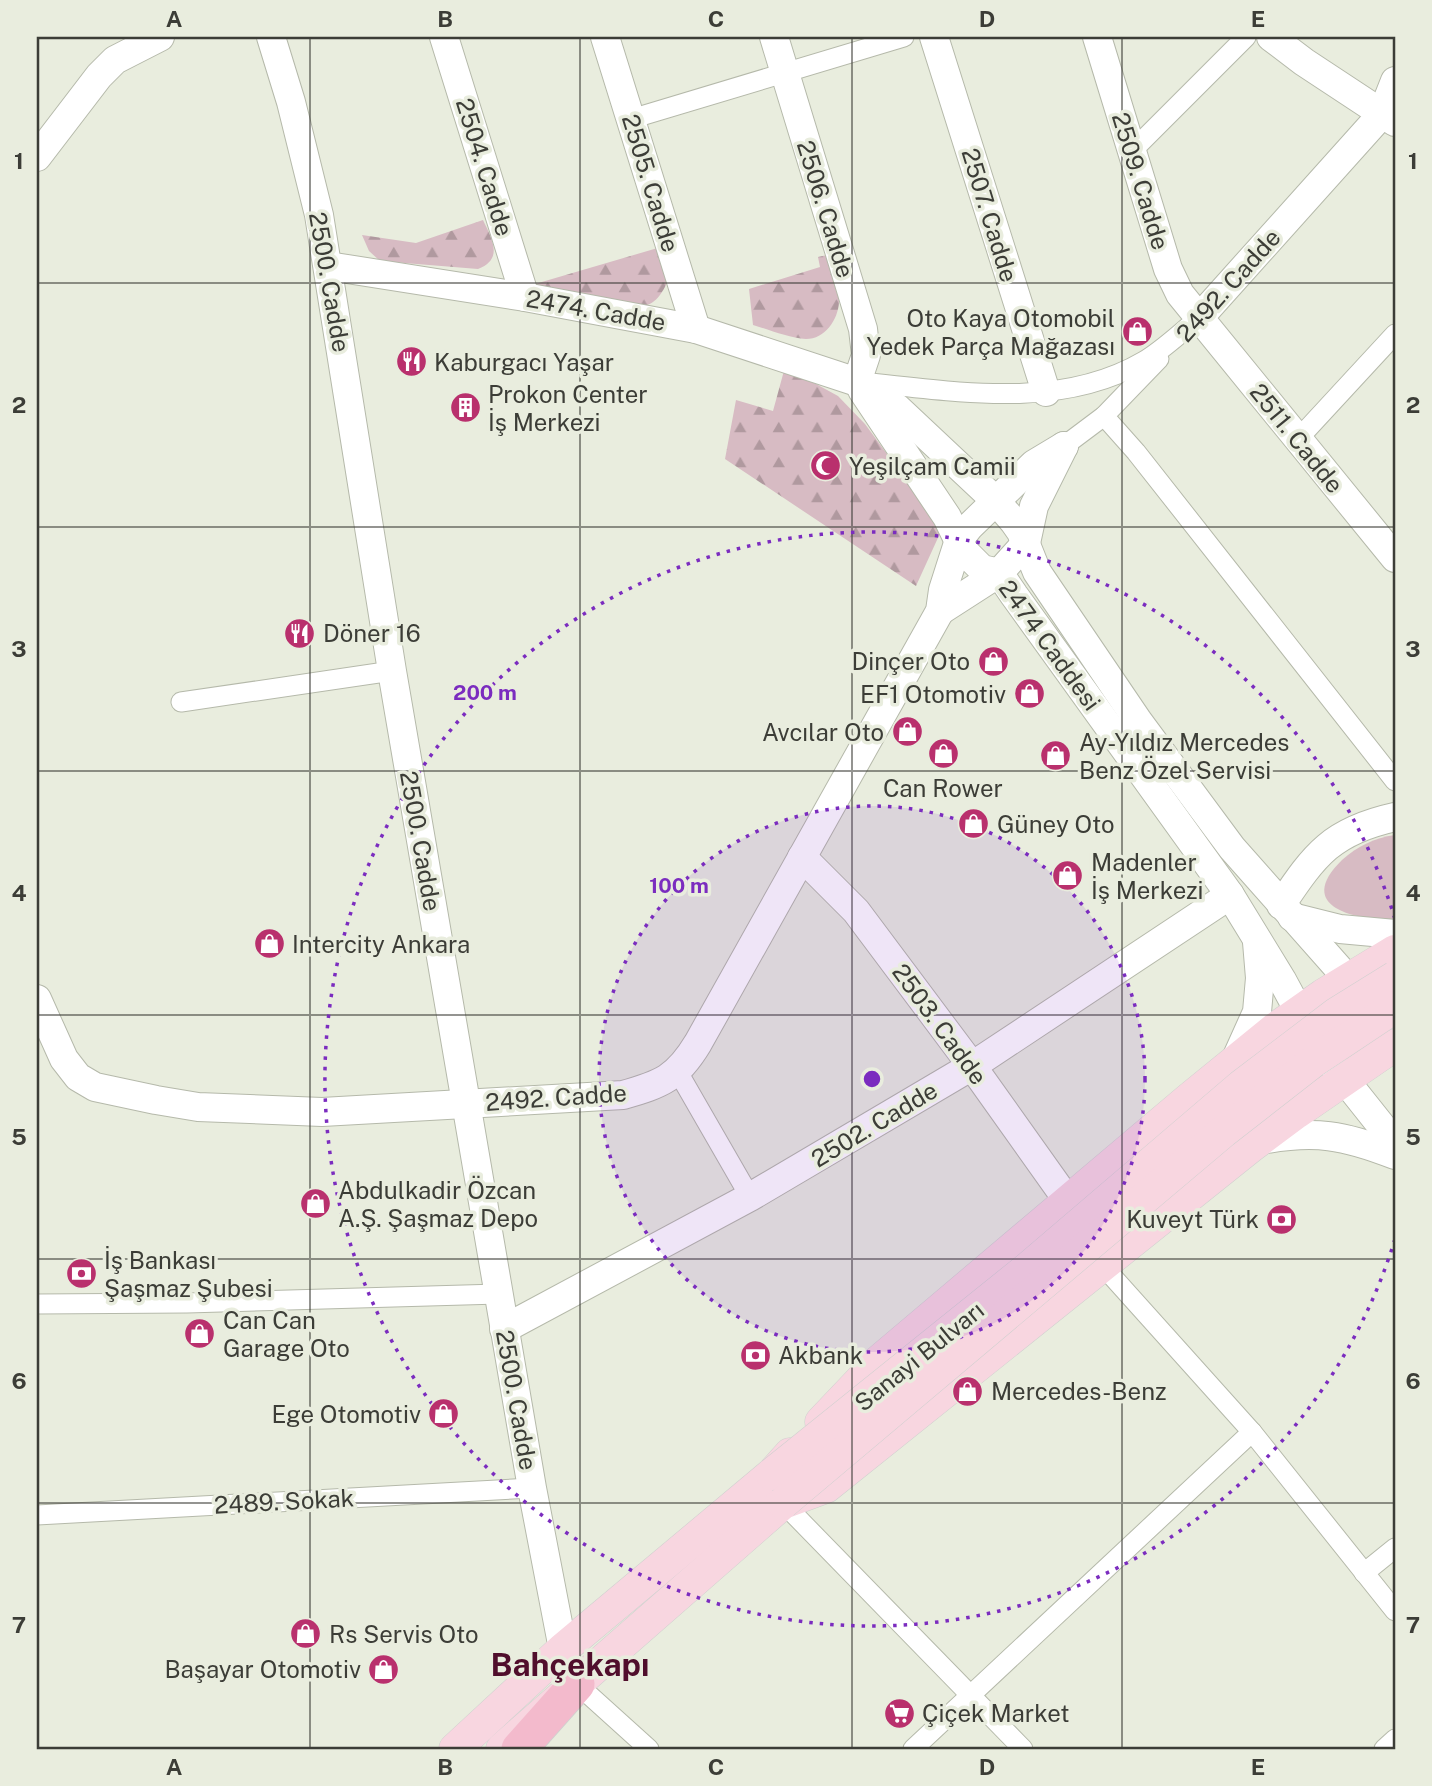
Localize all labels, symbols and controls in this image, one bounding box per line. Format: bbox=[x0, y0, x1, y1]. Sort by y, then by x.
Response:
text: A bbox=[166, 5, 183, 32]
text: B bbox=[437, 5, 453, 32]
text: C bbox=[708, 5, 724, 32]
text: D bbox=[979, 5, 995, 32]
text: E bbox=[1251, 5, 1265, 32]
street label: 2504. Cadde bbox=[451, 95, 519, 239]
street label: 2509. Cadde bbox=[1107, 109, 1175, 253]
street label: 2505. Cadde bbox=[617, 111, 685, 255]
street label: 2506. Cadde bbox=[792, 137, 860, 281]
street label: 2507. Cadde bbox=[956, 145, 1024, 285]
text: 1 bbox=[14, 147, 24, 174]
text: 1 bbox=[1408, 147, 1418, 174]
street label: 2500. Cadde bbox=[304, 210, 356, 354]
street label: 2492. Cadde bbox=[1170, 223, 1286, 347]
street label: 2474. Cadde bbox=[524, 284, 668, 336]
place label: Oto Kaya Otomobil Yedek Parça Mağazası bbox=[867, 304, 1115, 360]
shop icon: Oto Kaya Otomobil Yedek Parça Mağazası bbox=[1121, 315, 1155, 349]
restaurant icon: Kaburgacı Yaşar bbox=[394, 345, 428, 379]
place label: Kaburgacı Yaşar bbox=[434, 348, 614, 376]
street label: 2511. Cadde bbox=[1245, 378, 1349, 498]
place label: Prokon Center İş Merkezi bbox=[488, 380, 648, 436]
text: 2 bbox=[12, 391, 26, 418]
building icon: Prokon Center İş Merkezi bbox=[448, 391, 482, 425]
text: 2 bbox=[1406, 391, 1420, 418]
mosque icon: Yeşilçam Camii bbox=[809, 449, 843, 483]
place label: Yeşilçam Camii bbox=[849, 452, 1016, 480]
street label: 2474 Caddesi bbox=[993, 574, 1107, 716]
restaurant icon: Döner 16 bbox=[283, 616, 317, 650]
place label: Döner 16 bbox=[323, 619, 421, 647]
text: 3 bbox=[11, 635, 27, 662]
text: 3 bbox=[1405, 635, 1421, 662]
shop icon: Dinçer Oto bbox=[976, 644, 1010, 678]
place label: Dinçer Oto bbox=[852, 647, 970, 675]
shop icon: EF1 Otomotiv bbox=[1012, 677, 1046, 711]
text: 200 m bbox=[453, 680, 517, 705]
place label: EF1 Otomotiv bbox=[860, 680, 1006, 708]
shop icon: Avcılar Oto bbox=[890, 715, 924, 749]
place label: Avcılar Oto bbox=[762, 718, 884, 746]
place label: Ay-Yıldız Mercedes Benz Özel Servisi bbox=[1079, 728, 1289, 784]
shop icon: Can Rower bbox=[926, 737, 960, 771]
shop icon: Ay-Yıldız Mercedes Benz Özel Servisi bbox=[1039, 739, 1073, 773]
street label: 2500. Cadde bbox=[395, 769, 447, 913]
place label: Can Rower bbox=[883, 774, 1003, 802]
shop icon: Güney Oto bbox=[957, 807, 991, 841]
place label: Güney Oto bbox=[997, 810, 1115, 838]
place label: Madenler İş Merkezi bbox=[1091, 848, 1203, 904]
shop icon: Madenler İş Merkezi bbox=[1051, 859, 1085, 893]
text: 100 m bbox=[649, 873, 709, 898]
text: 4 bbox=[11, 879, 27, 906]
text: 4 bbox=[1405, 879, 1421, 906]
shop icon: Intercity Ankara bbox=[252, 927, 286, 961]
place label: Intercity Ankara bbox=[292, 930, 470, 958]
street label: 2503. Cadde bbox=[887, 958, 993, 1090]
centre of rings bbox=[860, 1067, 884, 1091]
street label: 2502. Cadde bbox=[806, 1076, 942, 1172]
street label: 2492. Cadde bbox=[484, 1078, 628, 1116]
text: 5 bbox=[11, 1123, 27, 1150]
text: 5 bbox=[1405, 1123, 1421, 1150]
place label: Abdulkadir Özcan A.Ş. Şaşmaz Depo bbox=[338, 1175, 538, 1232]
shop icon: Abdulkadir Özcan A.Ş. Şaşmaz Depo bbox=[298, 1187, 332, 1221]
bank icon: Kuveyt Türk bbox=[1265, 1202, 1299, 1236]
place label: Kuveyt Türk bbox=[1126, 1205, 1259, 1233]
place label: İş Bankası Şaşmaz Şubesi bbox=[104, 1246, 273, 1302]
bank icon: İş Bankası Şaşmaz Şubesi bbox=[64, 1257, 98, 1291]
street label: Sanayi Bulvarı bbox=[849, 1295, 989, 1417]
place label: Can Can Garage Oto bbox=[223, 1306, 350, 1362]
shop icon: Can Can Garage Oto bbox=[183, 1317, 217, 1351]
street label: 2500. Cadde bbox=[491, 1328, 543, 1472]
bank icon: Akbank bbox=[738, 1338, 772, 1372]
place label: Akbank bbox=[778, 1341, 863, 1369]
text: 6 bbox=[11, 1367, 27, 1394]
text: 6 bbox=[1405, 1367, 1421, 1394]
shop icon: Mercedes-Benz bbox=[951, 1374, 985, 1408]
place label: Mercedes-Benz bbox=[991, 1377, 1166, 1405]
shop icon: Ege Otomotiv bbox=[427, 1397, 461, 1431]
place label: Ege Otomotiv bbox=[271, 1400, 421, 1428]
street label: 2489. Sokak bbox=[213, 1483, 355, 1519]
text: 7 bbox=[12, 1611, 26, 1638]
text: 7 bbox=[1406, 1611, 1420, 1638]
shop icon: Rs Servis Oto bbox=[289, 1617, 323, 1651]
place label: Rs Servis Oto bbox=[329, 1620, 479, 1648]
district label: Bahçekapı bbox=[491, 1646, 649, 1683]
shop icon: Başayar Otomotiv bbox=[367, 1652, 401, 1686]
place label: Başayar Otomotiv bbox=[164, 1655, 361, 1683]
supermarket icon: Çiçek Market bbox=[882, 1696, 916, 1730]
place label: Çiçek Market bbox=[922, 1699, 1070, 1727]
text: A bbox=[166, 1753, 183, 1780]
text: B bbox=[437, 1753, 453, 1780]
text: C bbox=[708, 1753, 724, 1780]
text: D bbox=[979, 1753, 995, 1780]
text: E bbox=[1251, 1753, 1265, 1780]

